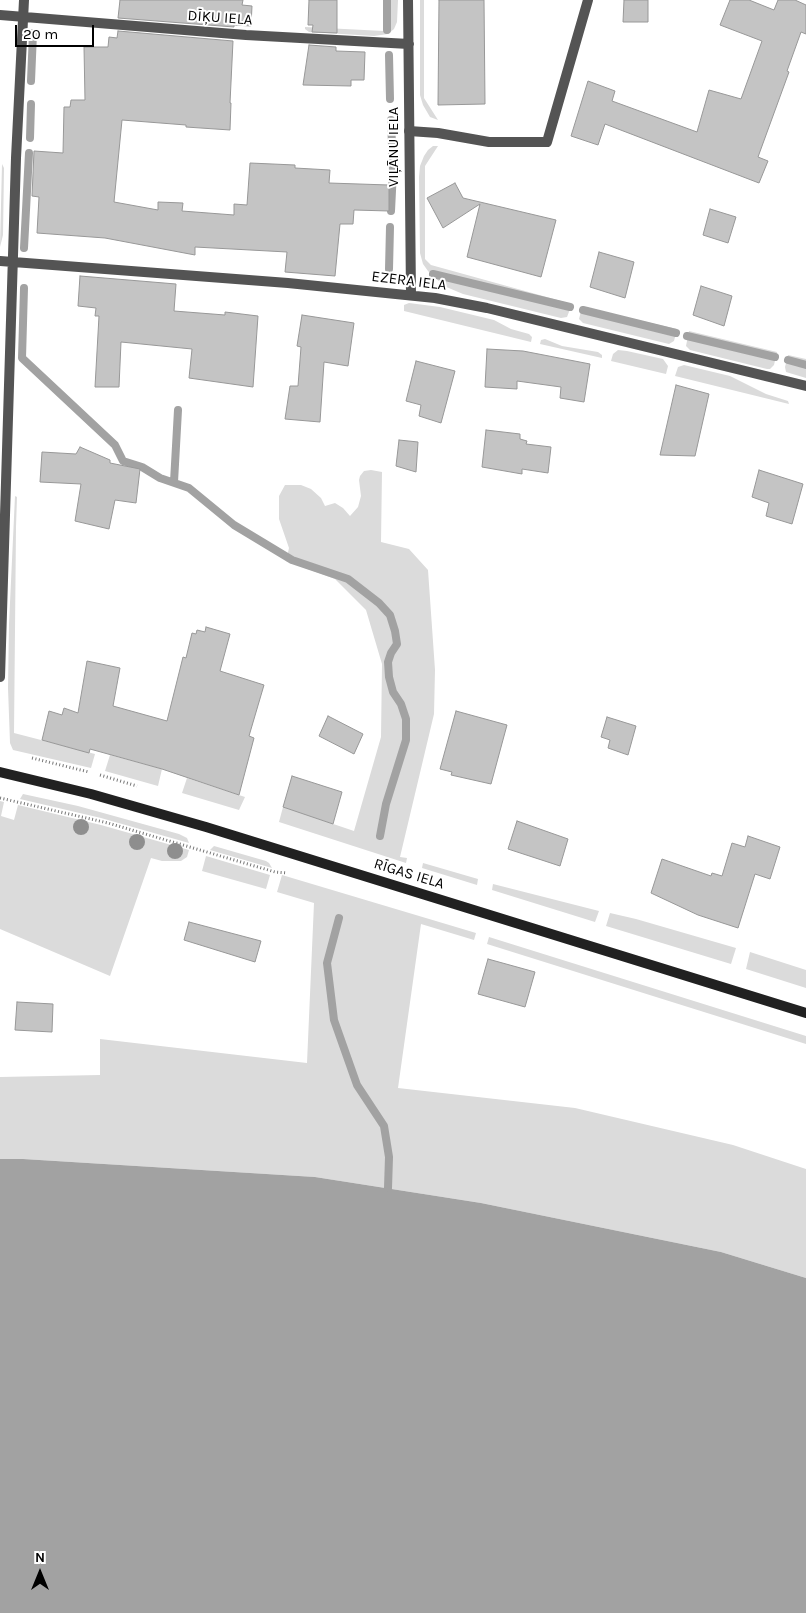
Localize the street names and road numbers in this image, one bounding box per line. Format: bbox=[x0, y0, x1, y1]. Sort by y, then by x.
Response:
street label: DĪĶU IELA bbox=[187, 7, 253, 29]
street label: VIĻĀNU IELA bbox=[385, 107, 403, 187]
street label: EZERA IELA bbox=[371, 267, 447, 295]
street label: RĪGAS IELA bbox=[372, 855, 446, 893]

